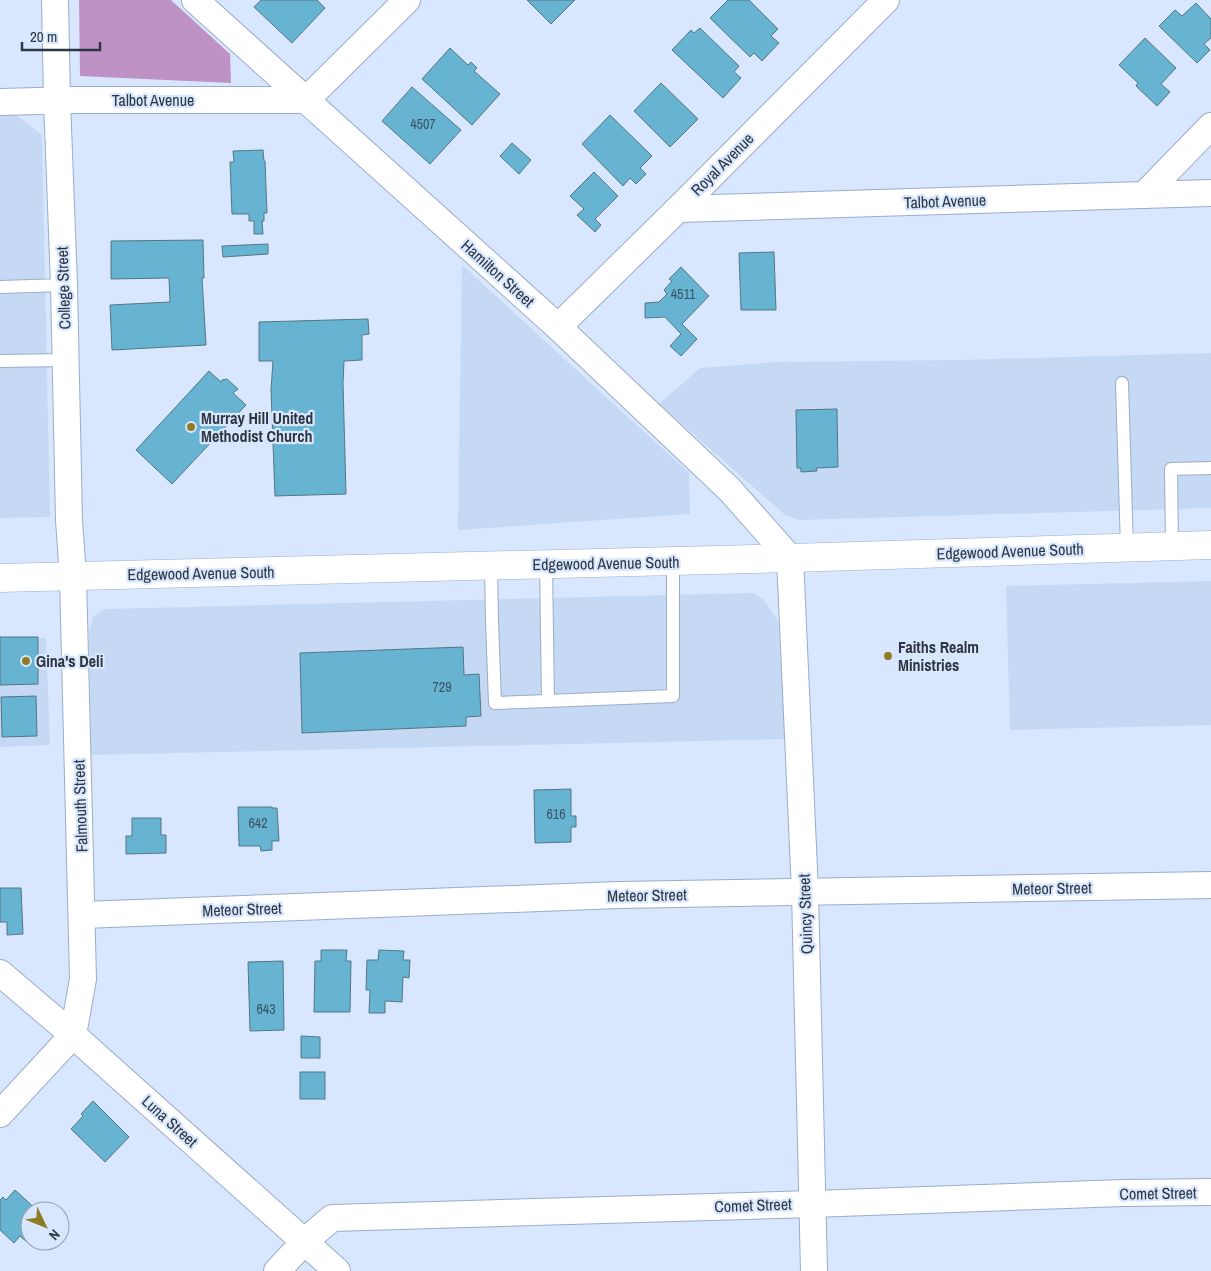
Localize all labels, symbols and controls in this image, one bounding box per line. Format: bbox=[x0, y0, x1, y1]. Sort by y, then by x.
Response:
scale bar bbox=[22, 20, 100, 52]
text: 20 m bbox=[30, 26, 57, 47]
street label: Talbot Avenue bbox=[112, 89, 194, 111]
house number: 4507 bbox=[410, 115, 436, 133]
street label: Royal Avenue bbox=[686, 128, 758, 200]
street label: Talbot Avenue bbox=[903, 189, 987, 213]
street label: Hamilton Street bbox=[457, 234, 539, 312]
street label: College Street bbox=[51, 246, 75, 330]
house number: 4511 bbox=[671, 285, 696, 303]
place label: Murray Hill United Methodist Church bbox=[201, 407, 313, 447]
marker: Murray Hill United Methodist Church bbox=[185, 421, 197, 433]
street label: Edgewood Avenue South bbox=[936, 537, 1084, 565]
street label: Edgewood Avenue South bbox=[532, 551, 680, 575]
street label: Edgewood Avenue South bbox=[127, 561, 275, 585]
place label: Faiths Realm Ministries bbox=[898, 636, 979, 676]
place label: Gina's Deli bbox=[36, 650, 103, 672]
marker: Faiths Realm Ministries bbox=[882, 650, 894, 662]
marker: Gina's Deli bbox=[20, 655, 32, 667]
house number: 729 bbox=[432, 678, 452, 696]
street label: Falmouth Street bbox=[67, 759, 93, 853]
house number: 616 bbox=[546, 805, 566, 823]
house number: 642 bbox=[248, 814, 268, 832]
street label: Quincy Street bbox=[793, 873, 817, 954]
street label: Meteor Street bbox=[1012, 876, 1092, 900]
street label: Meteor Street bbox=[607, 883, 687, 907]
street label: Meteor Street bbox=[202, 897, 282, 921]
house number: 643 bbox=[256, 1000, 276, 1018]
street label: Luna Street bbox=[137, 1090, 203, 1152]
street label: Comet Street bbox=[1119, 1181, 1197, 1205]
street label: Comet Street bbox=[714, 1193, 792, 1217]
north arrow bbox=[20, 1201, 70, 1251]
text: N bbox=[45, 1226, 64, 1244]

